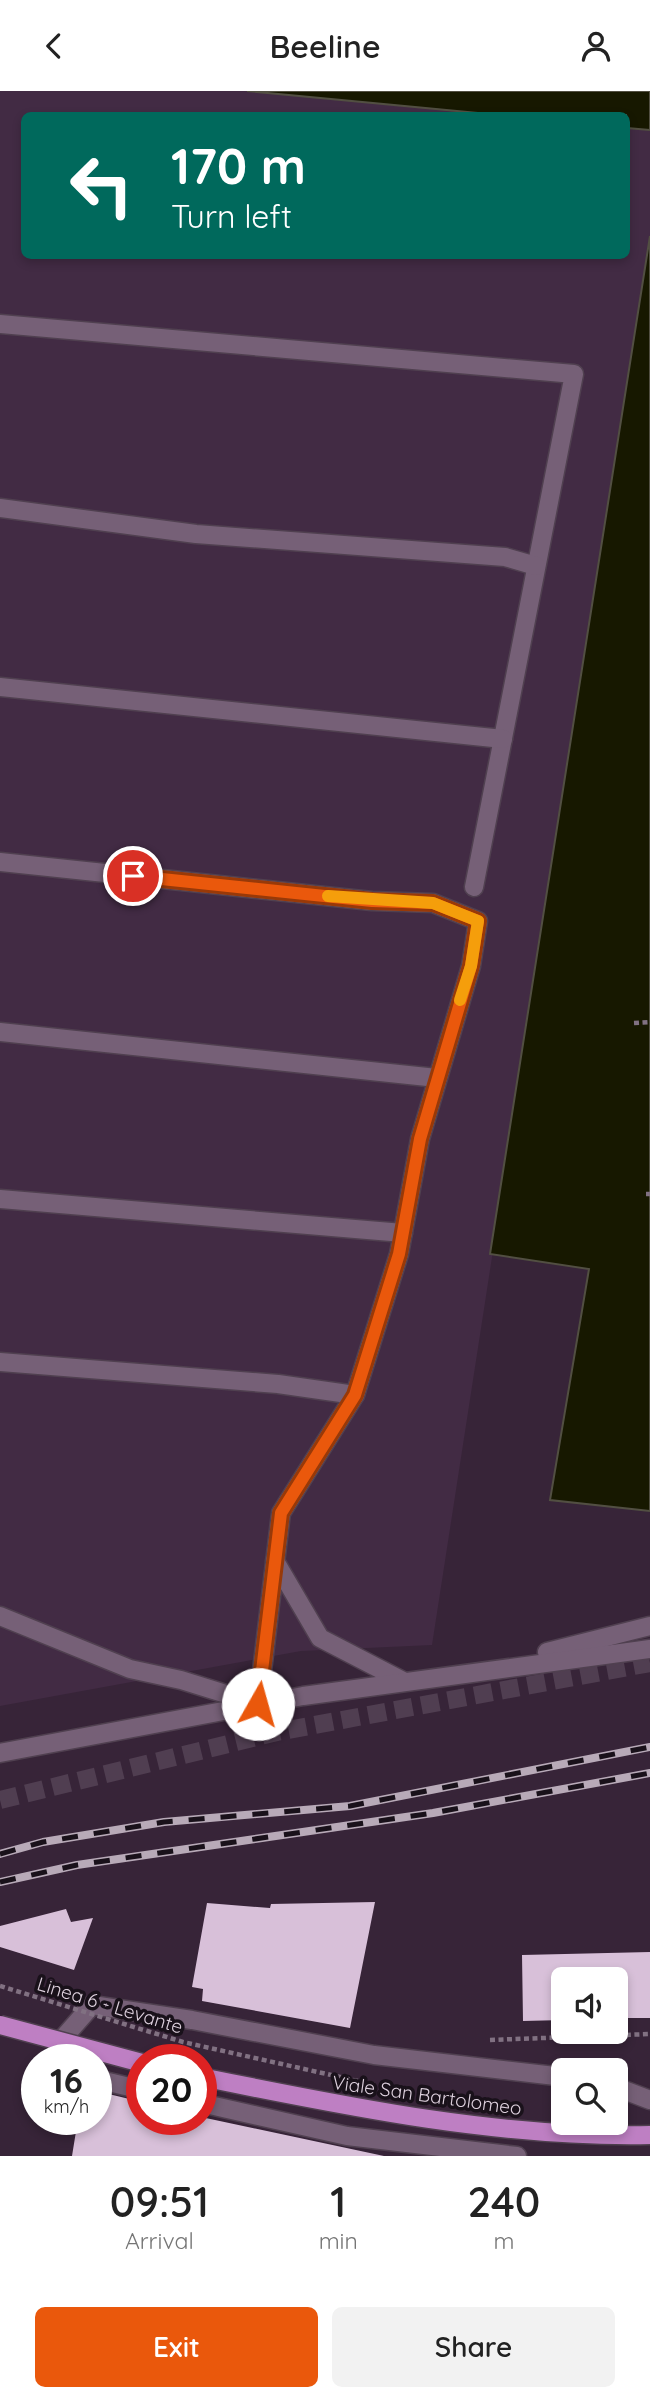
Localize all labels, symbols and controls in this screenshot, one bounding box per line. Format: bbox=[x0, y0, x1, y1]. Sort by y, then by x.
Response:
text: Beeline bbox=[269, 26, 381, 66]
icon: back bbox=[35, 27, 73, 65]
icon: person bbox=[577, 27, 615, 65]
text: 170 m bbox=[171, 135, 306, 196]
icon: left bbox=[56, 140, 147, 231]
text: Turn left bbox=[171, 196, 292, 236]
pin bbox=[103, 846, 163, 906]
icon: arrive bbox=[114, 857, 152, 895]
position arrow bbox=[221, 1667, 295, 1741]
map controls bbox=[551, 1967, 628, 2135]
button: sound bbox=[551, 1967, 628, 2044]
street label: Linea 6 - Levante bbox=[34, 1971, 186, 2039]
speed limit sign: 20 bbox=[126, 2044, 217, 2135]
text: 16 bbox=[50, 2058, 83, 2102]
button: search bbox=[551, 2058, 628, 2135]
street label: Viale San Bartolomeo bbox=[331, 2070, 523, 2120]
text: km/h bbox=[44, 2095, 89, 2118]
text: 09:51 bbox=[110, 2175, 209, 2228]
text: 1 bbox=[330, 2175, 346, 2228]
text: 240 bbox=[467, 2175, 540, 2228]
text: Arrival bbox=[125, 2226, 194, 2255]
text: min bbox=[319, 2226, 358, 2255]
text: m bbox=[493, 2226, 514, 2255]
button: Exit bbox=[35, 2307, 318, 2387]
button: Share bbox=[332, 2307, 615, 2387]

